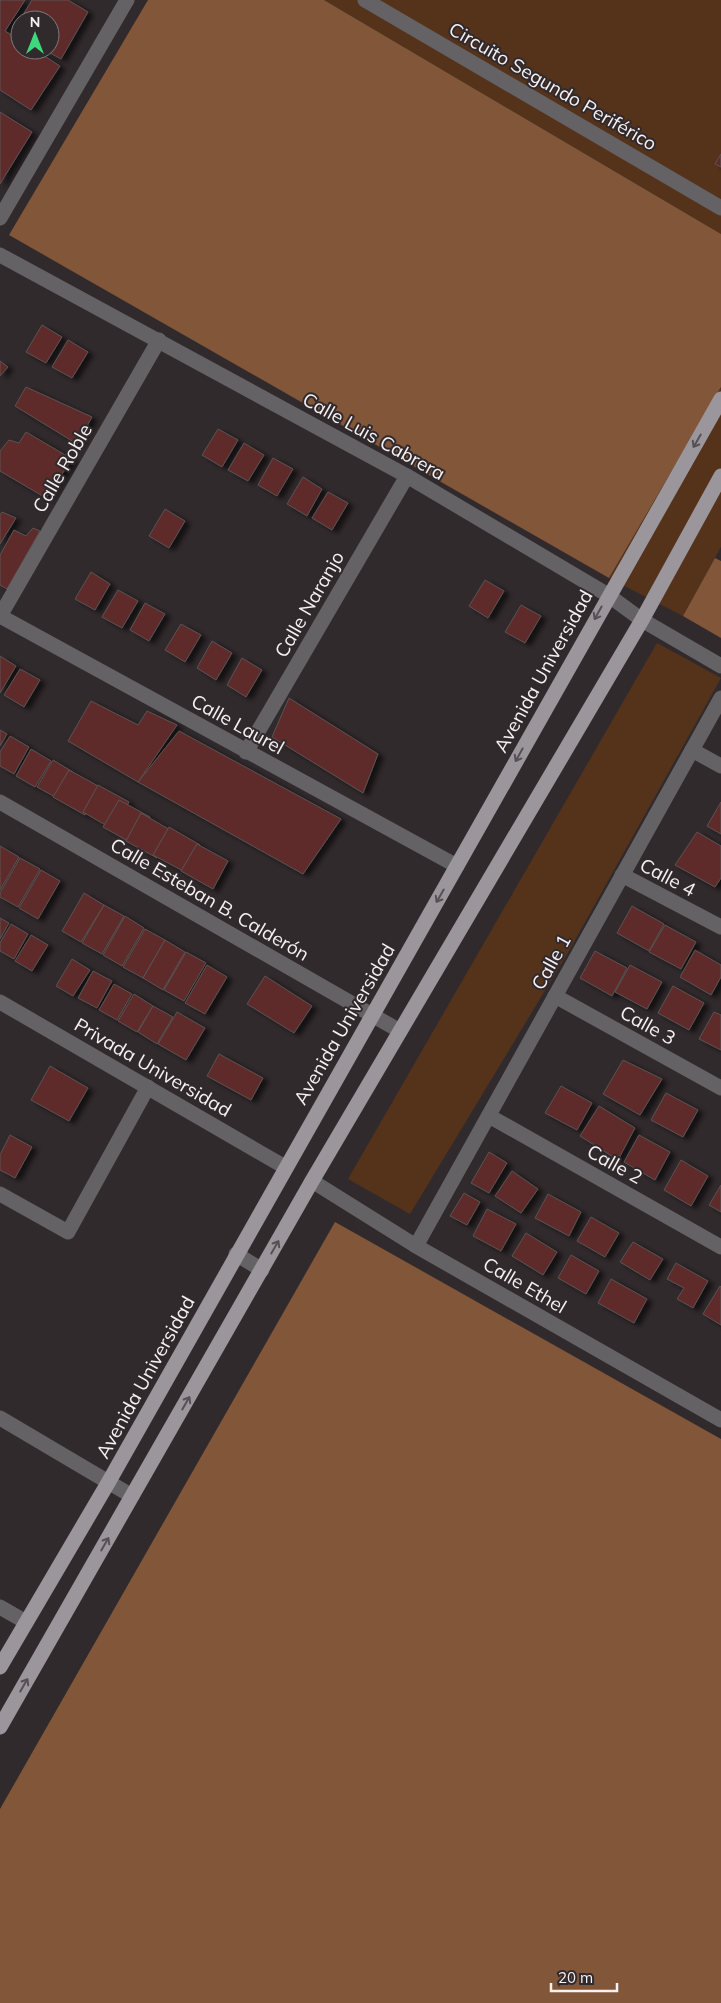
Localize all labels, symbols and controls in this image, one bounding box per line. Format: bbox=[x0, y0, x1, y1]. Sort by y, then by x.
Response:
north arrow bbox=[10, 10, 60, 60]
text: N bbox=[30, 13, 40, 31]
street label: Circuito Segundo Periférico bbox=[445, 17, 661, 155]
street label: Calle Luis Cabrera bbox=[299, 387, 449, 485]
street label: Calle Roble bbox=[27, 419, 97, 517]
one-way arrow bbox=[691, 434, 701, 448]
street label: Calle Naranjo bbox=[269, 547, 349, 661]
street label: Avenida Universidad bbox=[488, 586, 598, 756]
one-way arrow bbox=[593, 605, 603, 619]
street label: Calle Laurel bbox=[187, 689, 289, 759]
one-way arrow bbox=[514, 747, 524, 761]
street label: Calle Esteban B. Calderón bbox=[106, 832, 314, 966]
street label: Calle 4 bbox=[636, 852, 700, 902]
one-way arrow bbox=[435, 889, 445, 904]
street label: Calle 1 bbox=[526, 930, 576, 994]
street label: Avenida Universidad bbox=[288, 939, 400, 1109]
street label: Calle 3 bbox=[616, 1000, 680, 1050]
street label: Privada Universidad bbox=[70, 1012, 236, 1122]
street label: Calle 2 bbox=[583, 1139, 647, 1189]
one-way arrow bbox=[270, 1239, 280, 1254]
street label: Calle Ethel bbox=[479, 1252, 571, 1318]
street label: Avenida Universidad bbox=[90, 1292, 200, 1462]
one-way arrow bbox=[181, 1396, 191, 1410]
one-way arrow bbox=[100, 1536, 110, 1551]
one-way arrow bbox=[20, 1678, 30, 1693]
scale bar bbox=[551, 1960, 617, 1992]
text: 20 m bbox=[558, 1968, 593, 1987]

